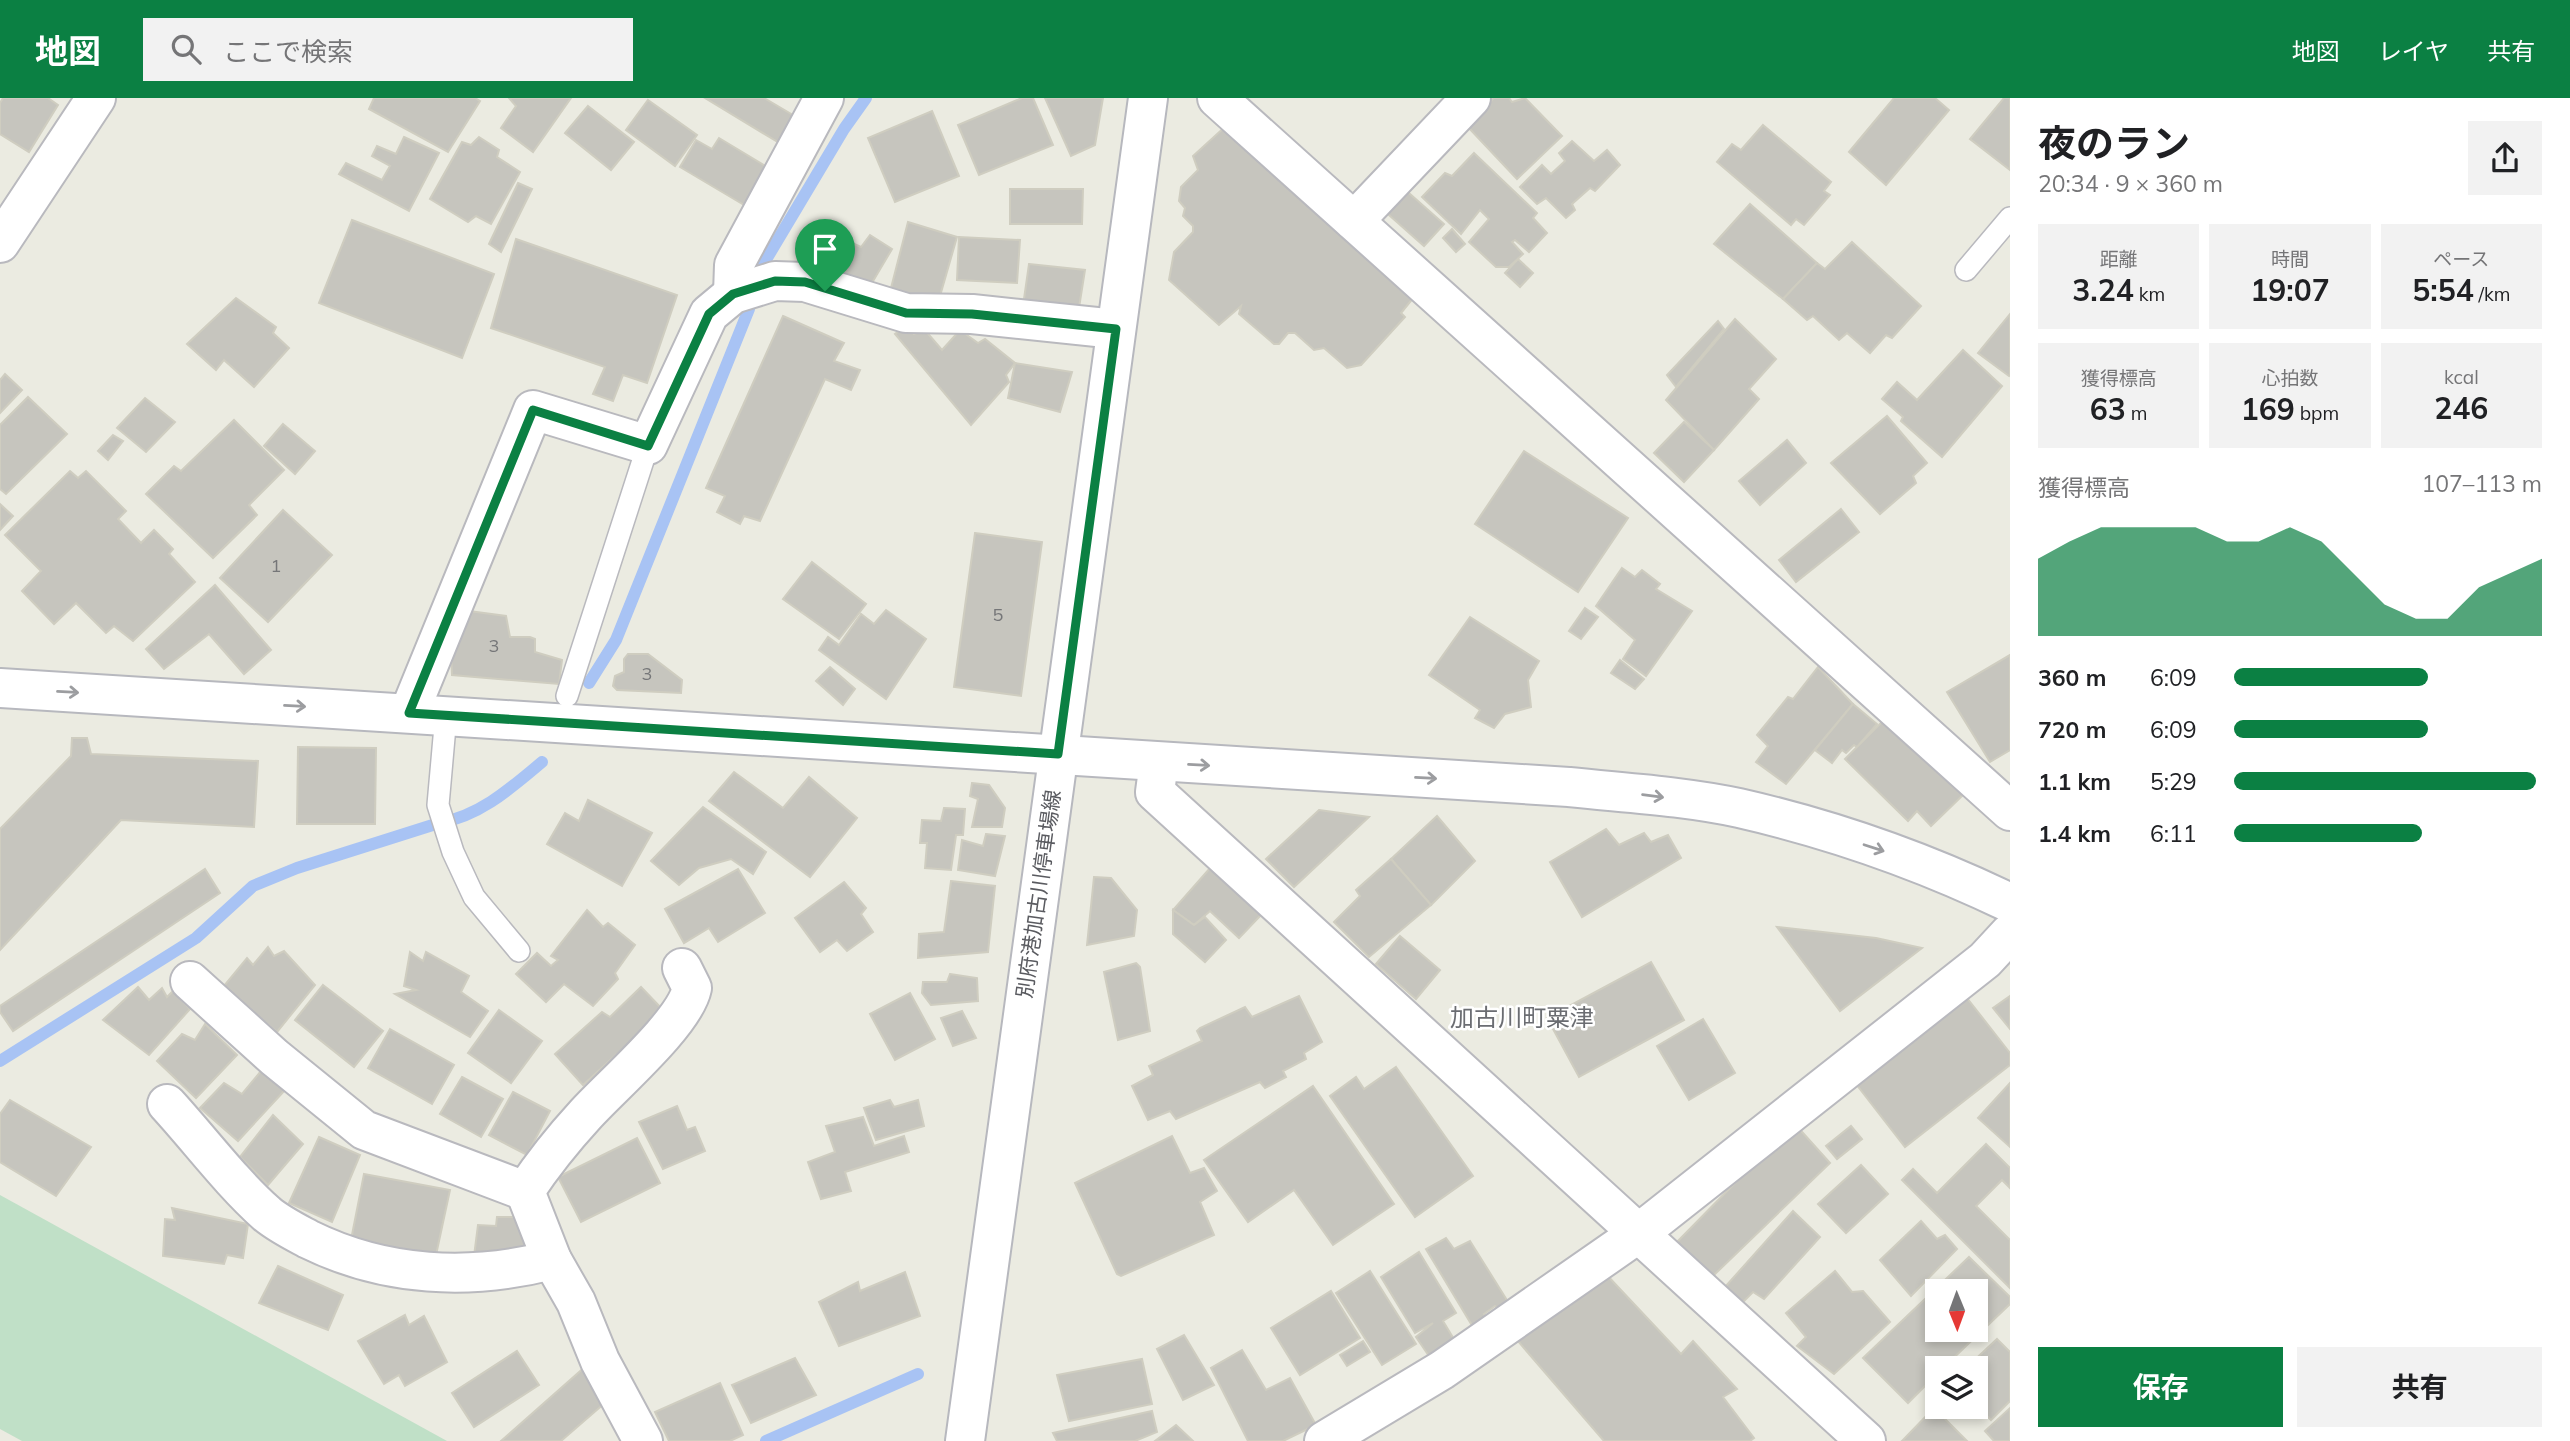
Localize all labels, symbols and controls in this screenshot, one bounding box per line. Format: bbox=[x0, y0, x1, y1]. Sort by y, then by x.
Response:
search box bbox=[143, 18, 633, 81]
text: 地図 bbox=[35, 30, 101, 71]
icon: search bbox=[167, 30, 205, 68]
text: ここで検索 bbox=[223, 35, 353, 68]
text: 地図 bbox=[2292, 36, 2340, 66]
text: レイヤ bbox=[2378, 36, 2449, 66]
text: 共有 bbox=[2487, 36, 2535, 66]
text: 夜のラン bbox=[2038, 119, 2190, 167]
button: share bbox=[2468, 121, 2542, 195]
text: 20:34 · 9 × 360 m bbox=[2038, 169, 2223, 198]
pin bbox=[795, 219, 855, 291]
icon: arrive bbox=[806, 230, 844, 268]
text: 距離 bbox=[2100, 247, 2138, 271]
text: 時間 bbox=[2271, 247, 2309, 271]
text: ペース bbox=[2433, 247, 2489, 271]
text: 3.24 bbox=[2072, 271, 2134, 309]
text: 19:07 bbox=[2250, 271, 2330, 309]
text: 5:54 bbox=[2412, 271, 2474, 309]
text: km bbox=[2134, 282, 2165, 306]
text: /km bbox=[2474, 282, 2510, 306]
text: kcal bbox=[2444, 365, 2479, 389]
text: 獲得標高 bbox=[2081, 366, 2157, 390]
text: 心拍数 bbox=[2261, 366, 2319, 390]
text: 246 bbox=[2434, 389, 2488, 427]
text: 63 bbox=[2090, 390, 2126, 428]
text: 169 bbox=[2241, 390, 2295, 428]
text: m bbox=[2126, 401, 2147, 425]
text: bpm bbox=[2295, 401, 2339, 425]
text: 107–113 m bbox=[2421, 469, 2542, 498]
text: 獲得標高 bbox=[2038, 473, 2130, 502]
house number: 1 bbox=[271, 554, 281, 577]
house number: 5 bbox=[993, 603, 1004, 626]
house number: 3 bbox=[489, 634, 499, 657]
house number: 3 bbox=[642, 662, 652, 685]
text: 360 m bbox=[2038, 663, 2106, 692]
text: 6:09 bbox=[2150, 663, 2197, 692]
one-way arrow bbox=[56, 686, 79, 699]
one-way arrow bbox=[283, 700, 306, 713]
text: 720 m bbox=[2038, 715, 2106, 744]
text: 6:09 bbox=[2150, 715, 2197, 744]
one-way arrow bbox=[1187, 758, 1210, 771]
text: 1.1 km bbox=[2038, 767, 2111, 796]
text: 5:29 bbox=[2150, 767, 2197, 796]
one-way arrow bbox=[1415, 772, 1438, 785]
street label: 別府港加古川停車場線 bbox=[1011, 788, 1065, 1000]
one-way arrow bbox=[1641, 789, 1664, 802]
text: 1.4 km bbox=[2038, 819, 2111, 848]
text: 6:11 bbox=[2150, 819, 2197, 848]
one-way arrow bbox=[1863, 842, 1885, 855]
district label: 加古川町粟津 bbox=[1450, 1002, 1594, 1032]
north arrow bbox=[1925, 1279, 1988, 1342]
map controls bbox=[1925, 1279, 1988, 1419]
button: 保存 bbox=[2038, 1347, 2283, 1427]
button: 共有 bbox=[2297, 1347, 2542, 1427]
button: layers bbox=[1925, 1356, 1988, 1419]

